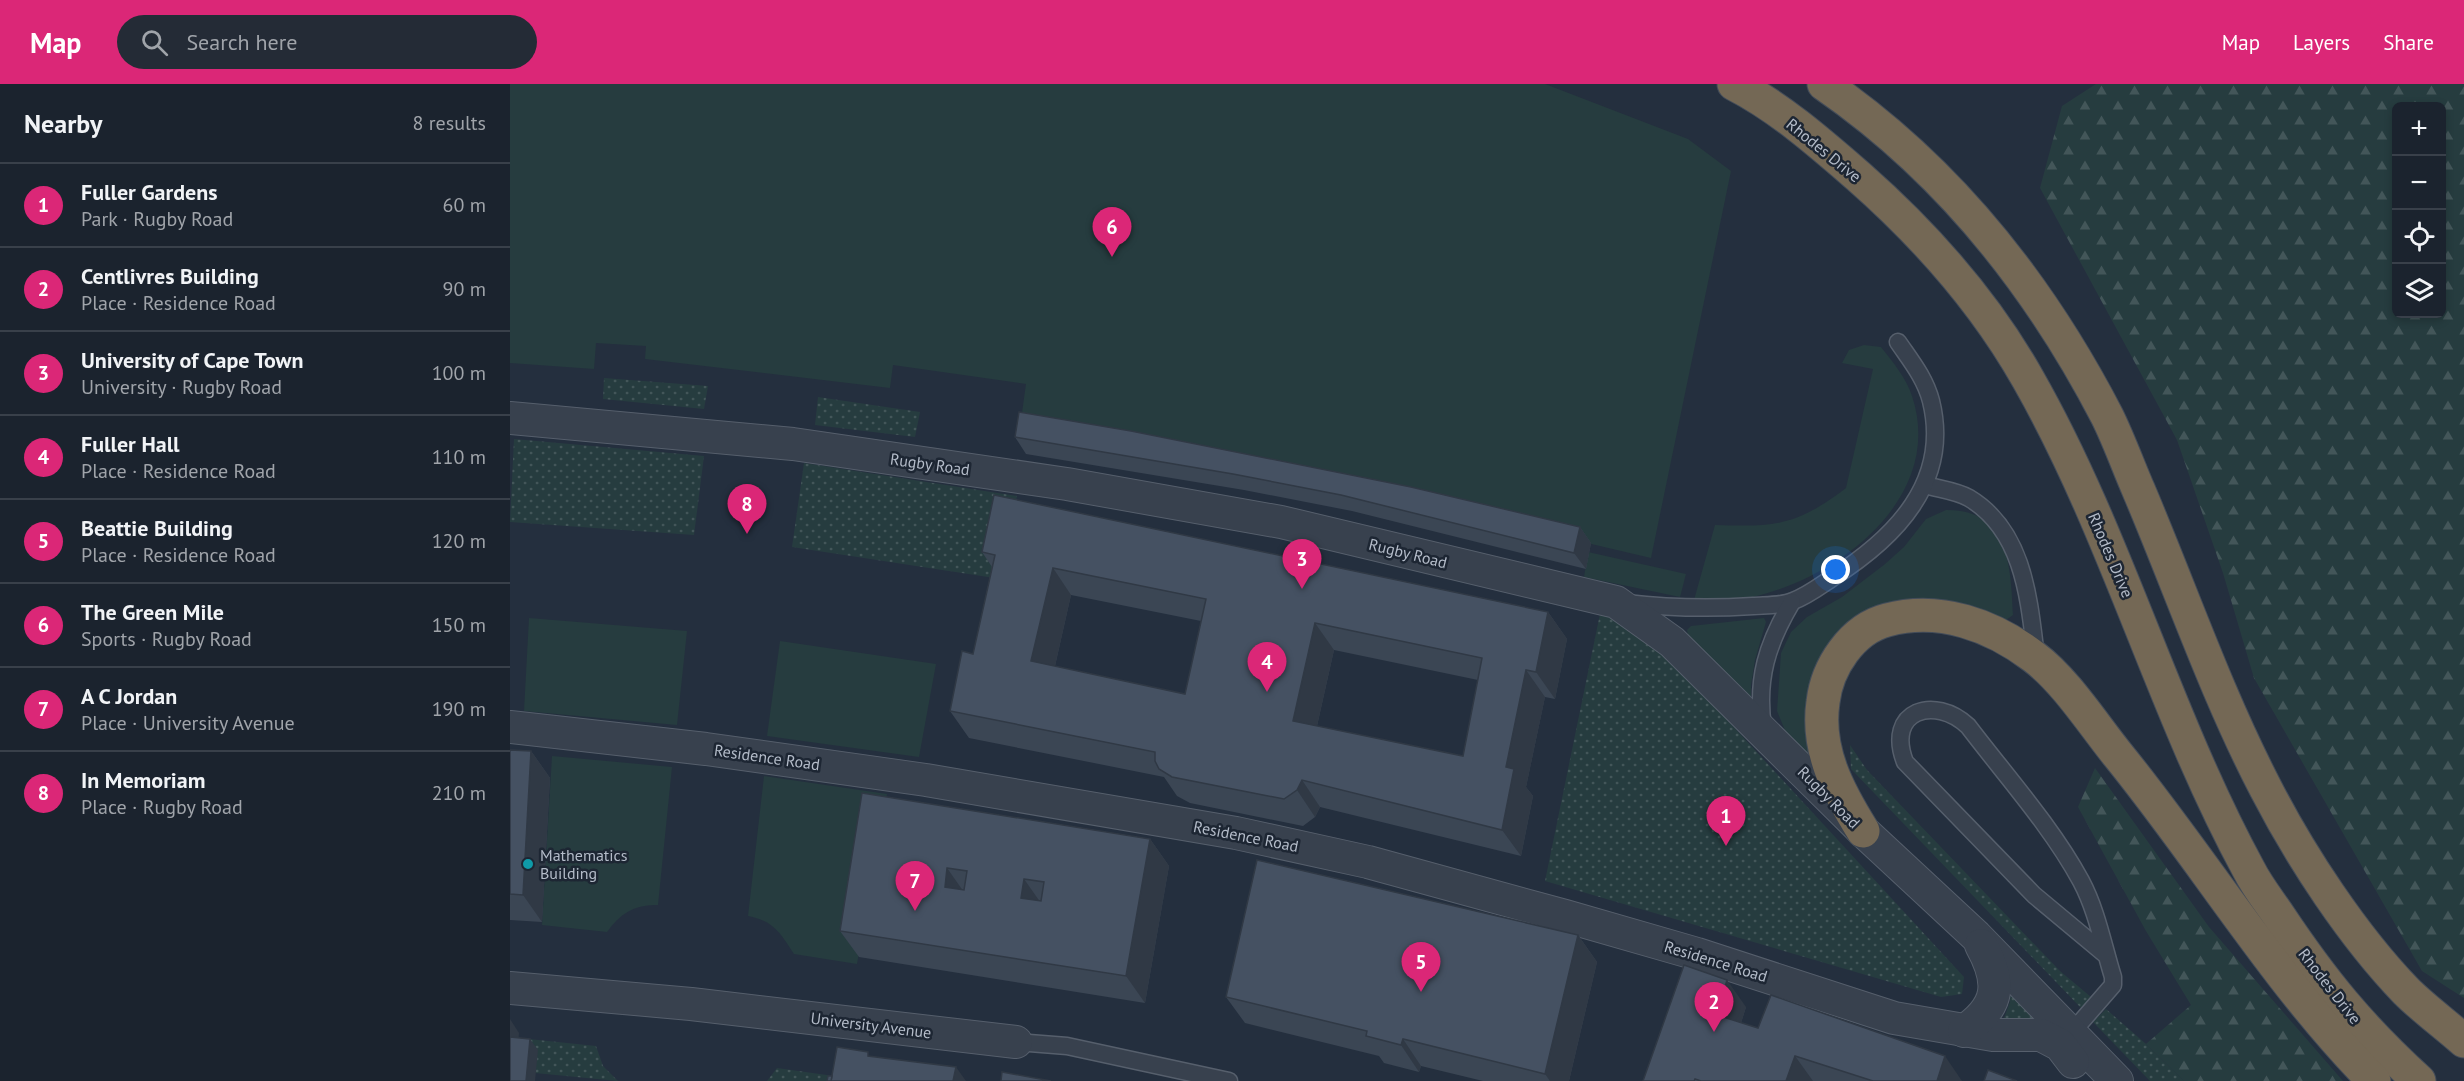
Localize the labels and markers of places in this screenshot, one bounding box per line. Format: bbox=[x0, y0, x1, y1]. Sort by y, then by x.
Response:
pin: 6 bbox=[1092, 208, 1132, 257]
pin: 8 bbox=[728, 484, 766, 534]
pin: 3 bbox=[1282, 540, 1322, 589]
pin: 4 bbox=[1248, 642, 1287, 692]
pin: 1 bbox=[1706, 796, 1746, 846]
place label: Mathematics Building bbox=[540, 845, 628, 883]
marker: Mathematics Building bbox=[521, 857, 535, 871]
pin: 7 bbox=[896, 862, 934, 911]
pin: 5 bbox=[1402, 942, 1440, 992]
pin: 2 bbox=[1694, 982, 1734, 1032]

